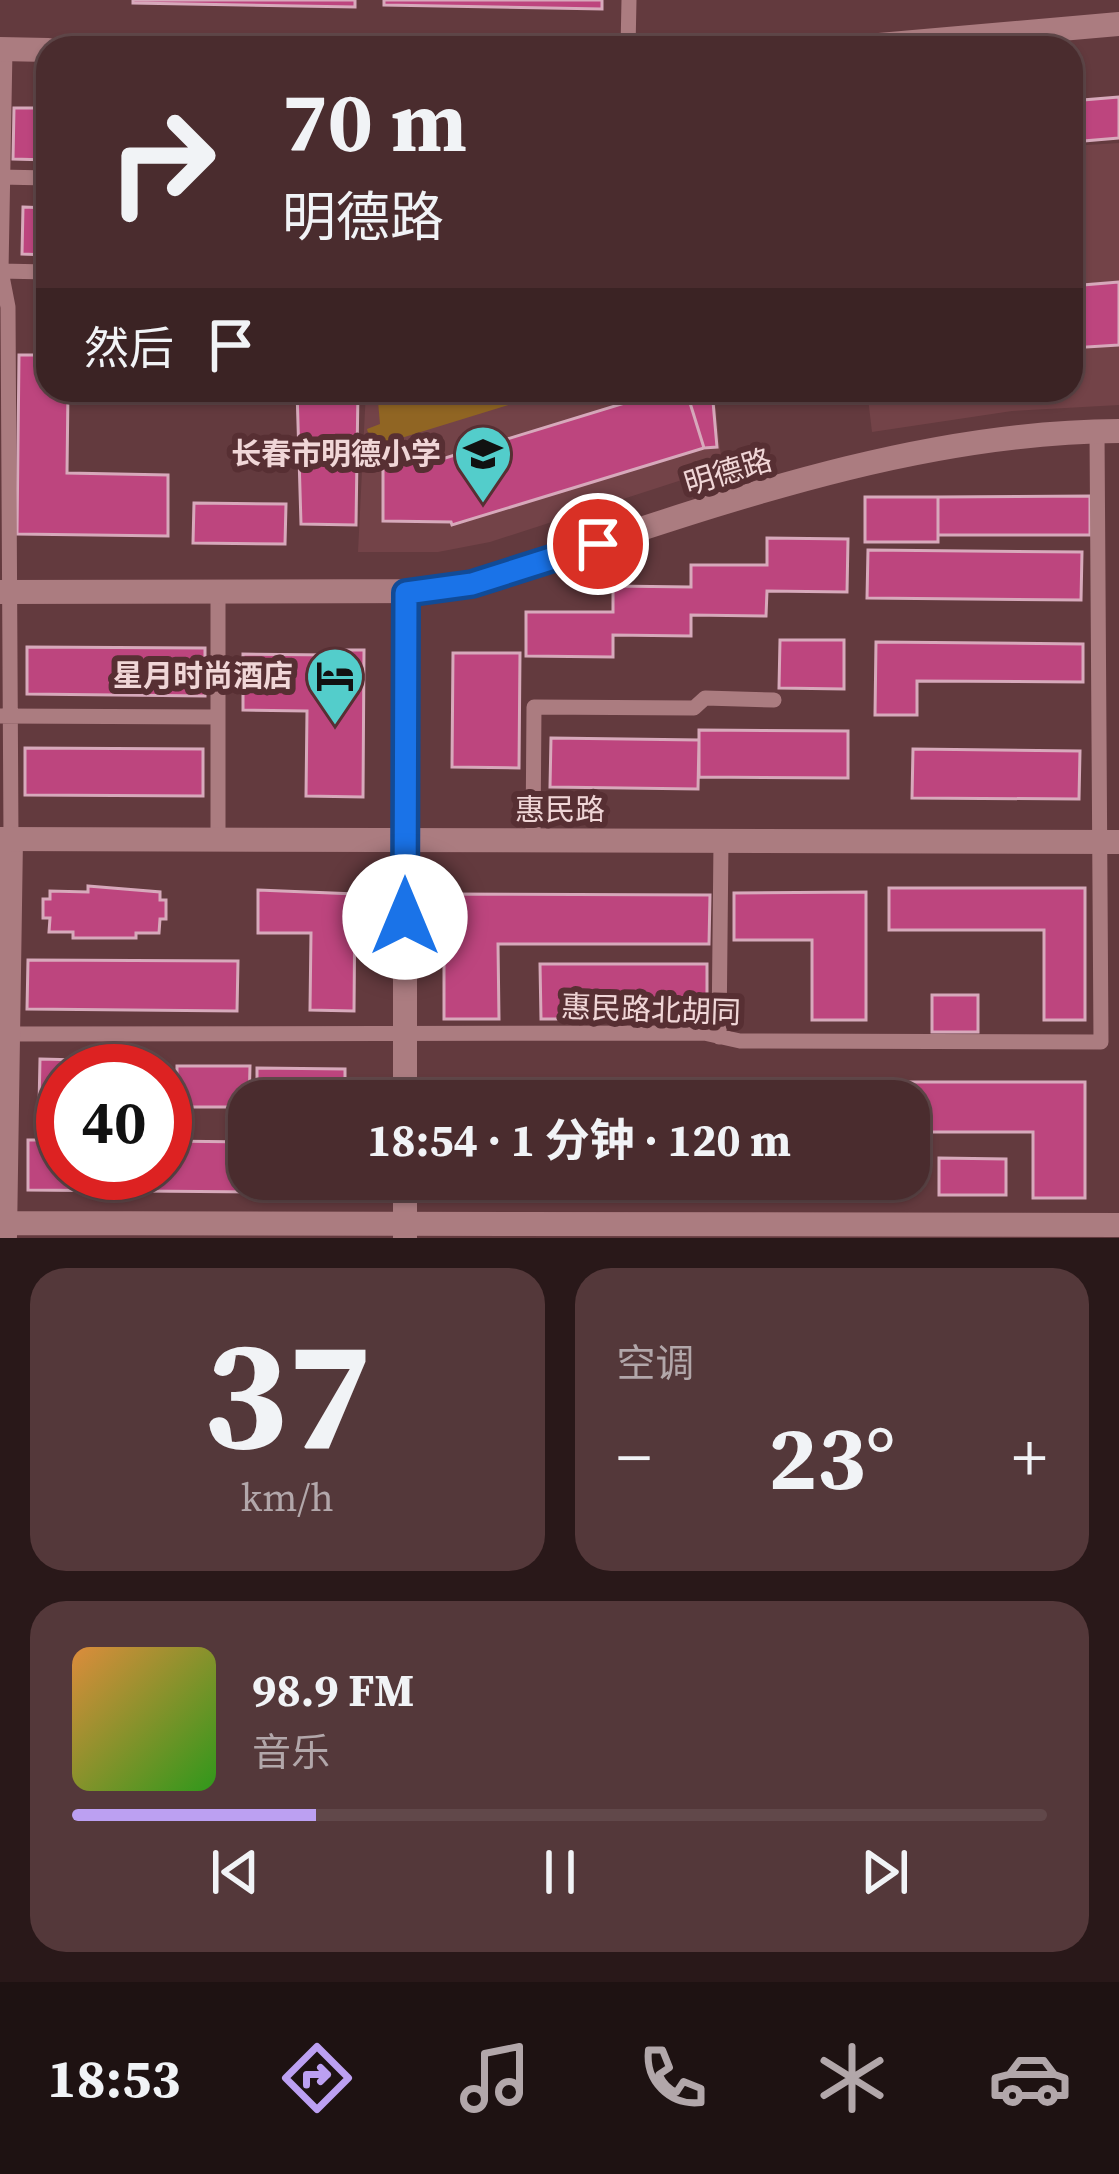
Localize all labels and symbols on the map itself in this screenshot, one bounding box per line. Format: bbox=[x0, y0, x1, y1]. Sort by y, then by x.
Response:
school or university icon: 长春市明德小学 bbox=[452, 423, 514, 505]
place label: 长春市明德小学 bbox=[231, 433, 441, 474]
street label: 明德路 bbox=[679, 439, 777, 504]
pin bbox=[547, 493, 649, 595]
hotel icon: 星月时尚酒店 bbox=[304, 645, 366, 727]
place label: 星月时尚酒店 bbox=[113, 655, 293, 696]
street label: 惠民路 bbox=[515, 789, 605, 830]
position arrow bbox=[342, 854, 468, 980]
street label: 惠民路北胡同 bbox=[560, 986, 742, 1033]
speed limit sign: 40 bbox=[36, 1044, 192, 1200]

